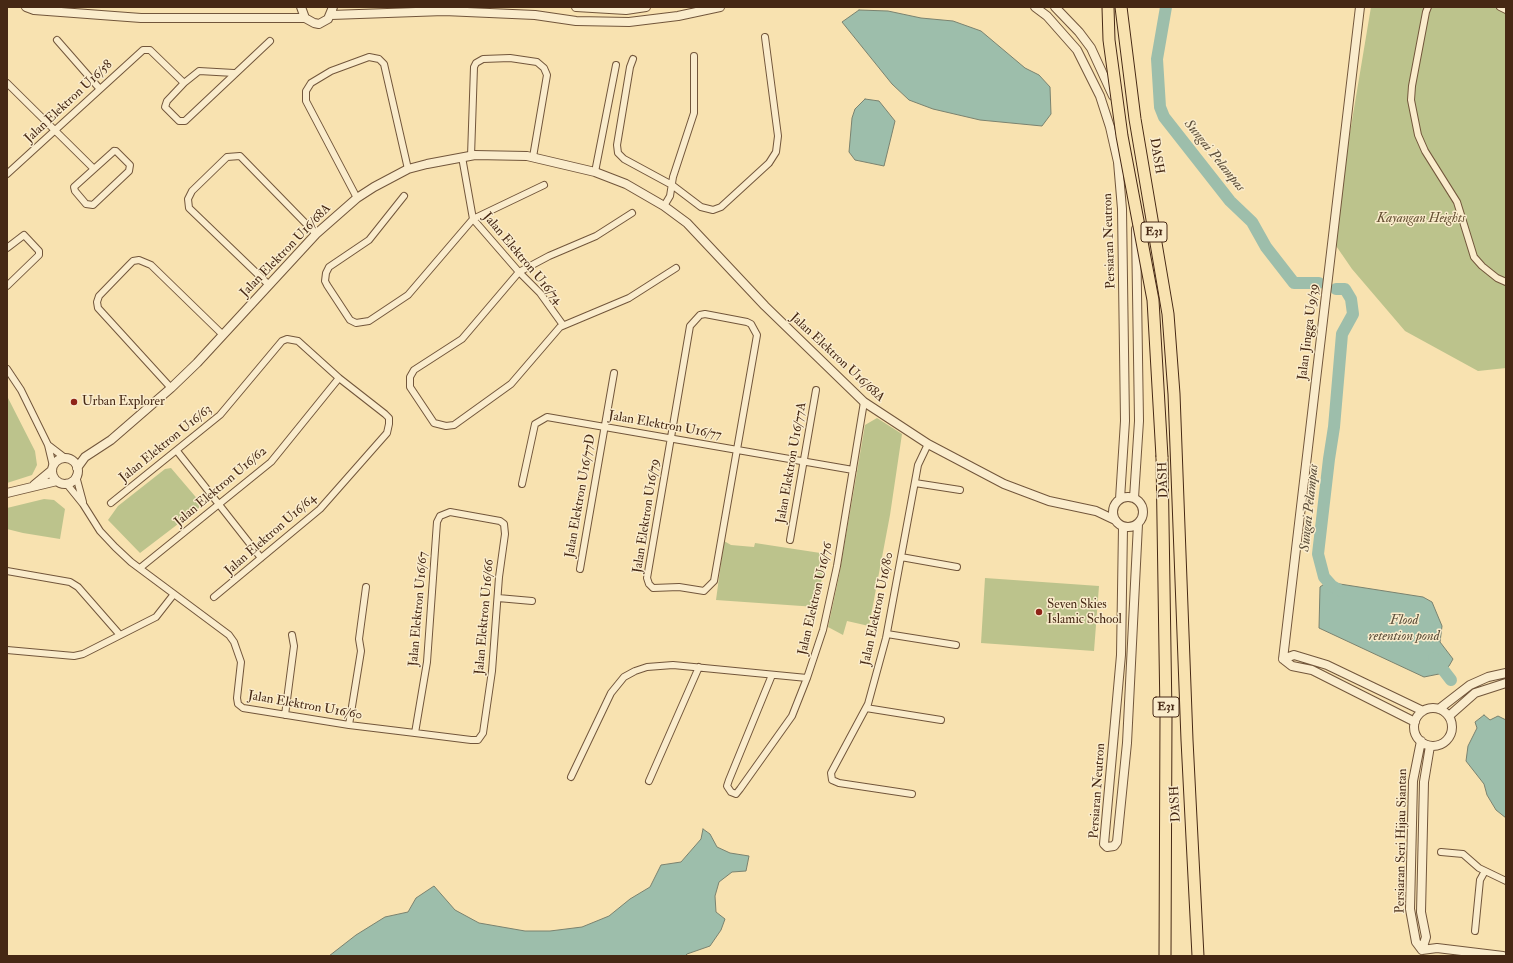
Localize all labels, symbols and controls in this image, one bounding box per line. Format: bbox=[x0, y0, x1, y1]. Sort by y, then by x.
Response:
street label: Jalan Elektron U16/58 bbox=[22, 57, 116, 147]
water label: Sungai Pelampas bbox=[1180, 117, 1248, 195]
street label: DASH bbox=[1145, 137, 1167, 175]
street label: Persiaran Neutron bbox=[1101, 193, 1119, 289]
street label: Jalan Elektron U16/68A bbox=[237, 201, 335, 301]
street label: Jalan Elektron U16/74 bbox=[479, 210, 565, 308]
park label: Kayangan Heights bbox=[1377, 211, 1465, 227]
road number: E31 bbox=[1141, 222, 1167, 242]
street label: Jalan Jingga U9/39 bbox=[1295, 283, 1323, 381]
street label: Jalan Elektron U16/68A bbox=[786, 310, 888, 406]
place label: Urban Explorer bbox=[82, 394, 165, 410]
marker: Urban Explorer bbox=[69, 397, 79, 407]
street label: Jalan Elektron U16/77A bbox=[774, 401, 810, 525]
street label: Jalan Elektron U16/63 bbox=[117, 402, 215, 486]
street label: Jalan Elektron U16/77 bbox=[607, 408, 723, 444]
street label: Jalan Elektron U16/77D bbox=[562, 433, 600, 559]
street label: Jalan Elektron U16/62 bbox=[172, 444, 270, 530]
street label: Jalan Elektron U16/79 bbox=[630, 458, 664, 574]
street label: DASH bbox=[1156, 461, 1172, 499]
water label: Sungai Pelampas bbox=[1297, 464, 1323, 552]
street label: Jalan Elektron U16/64 bbox=[222, 491, 320, 579]
street label: Jalan Elektron U16/76 bbox=[795, 541, 837, 657]
street label: Jalan Elektron U16/67 bbox=[406, 551, 432, 667]
street label: Jalan Elektron U16/80 bbox=[858, 551, 898, 667]
street label: Jalan Elektron U16/66 bbox=[472, 559, 498, 675]
place label: Seven Skies Islamic School bbox=[1047, 597, 1122, 628]
marker: Seven Skies Islamic School bbox=[1034, 607, 1044, 617]
water label: Flood retention pond bbox=[1368, 613, 1440, 646]
street label: Jalan Elektron U16/60 bbox=[247, 688, 363, 724]
road number: E31 bbox=[1153, 697, 1179, 717]
street label: Persiaran Neutron bbox=[1087, 743, 1109, 839]
street label: Persiaran Seri Hijau Siantan bbox=[1393, 768, 1411, 914]
street label: DASH bbox=[1167, 785, 1185, 823]

